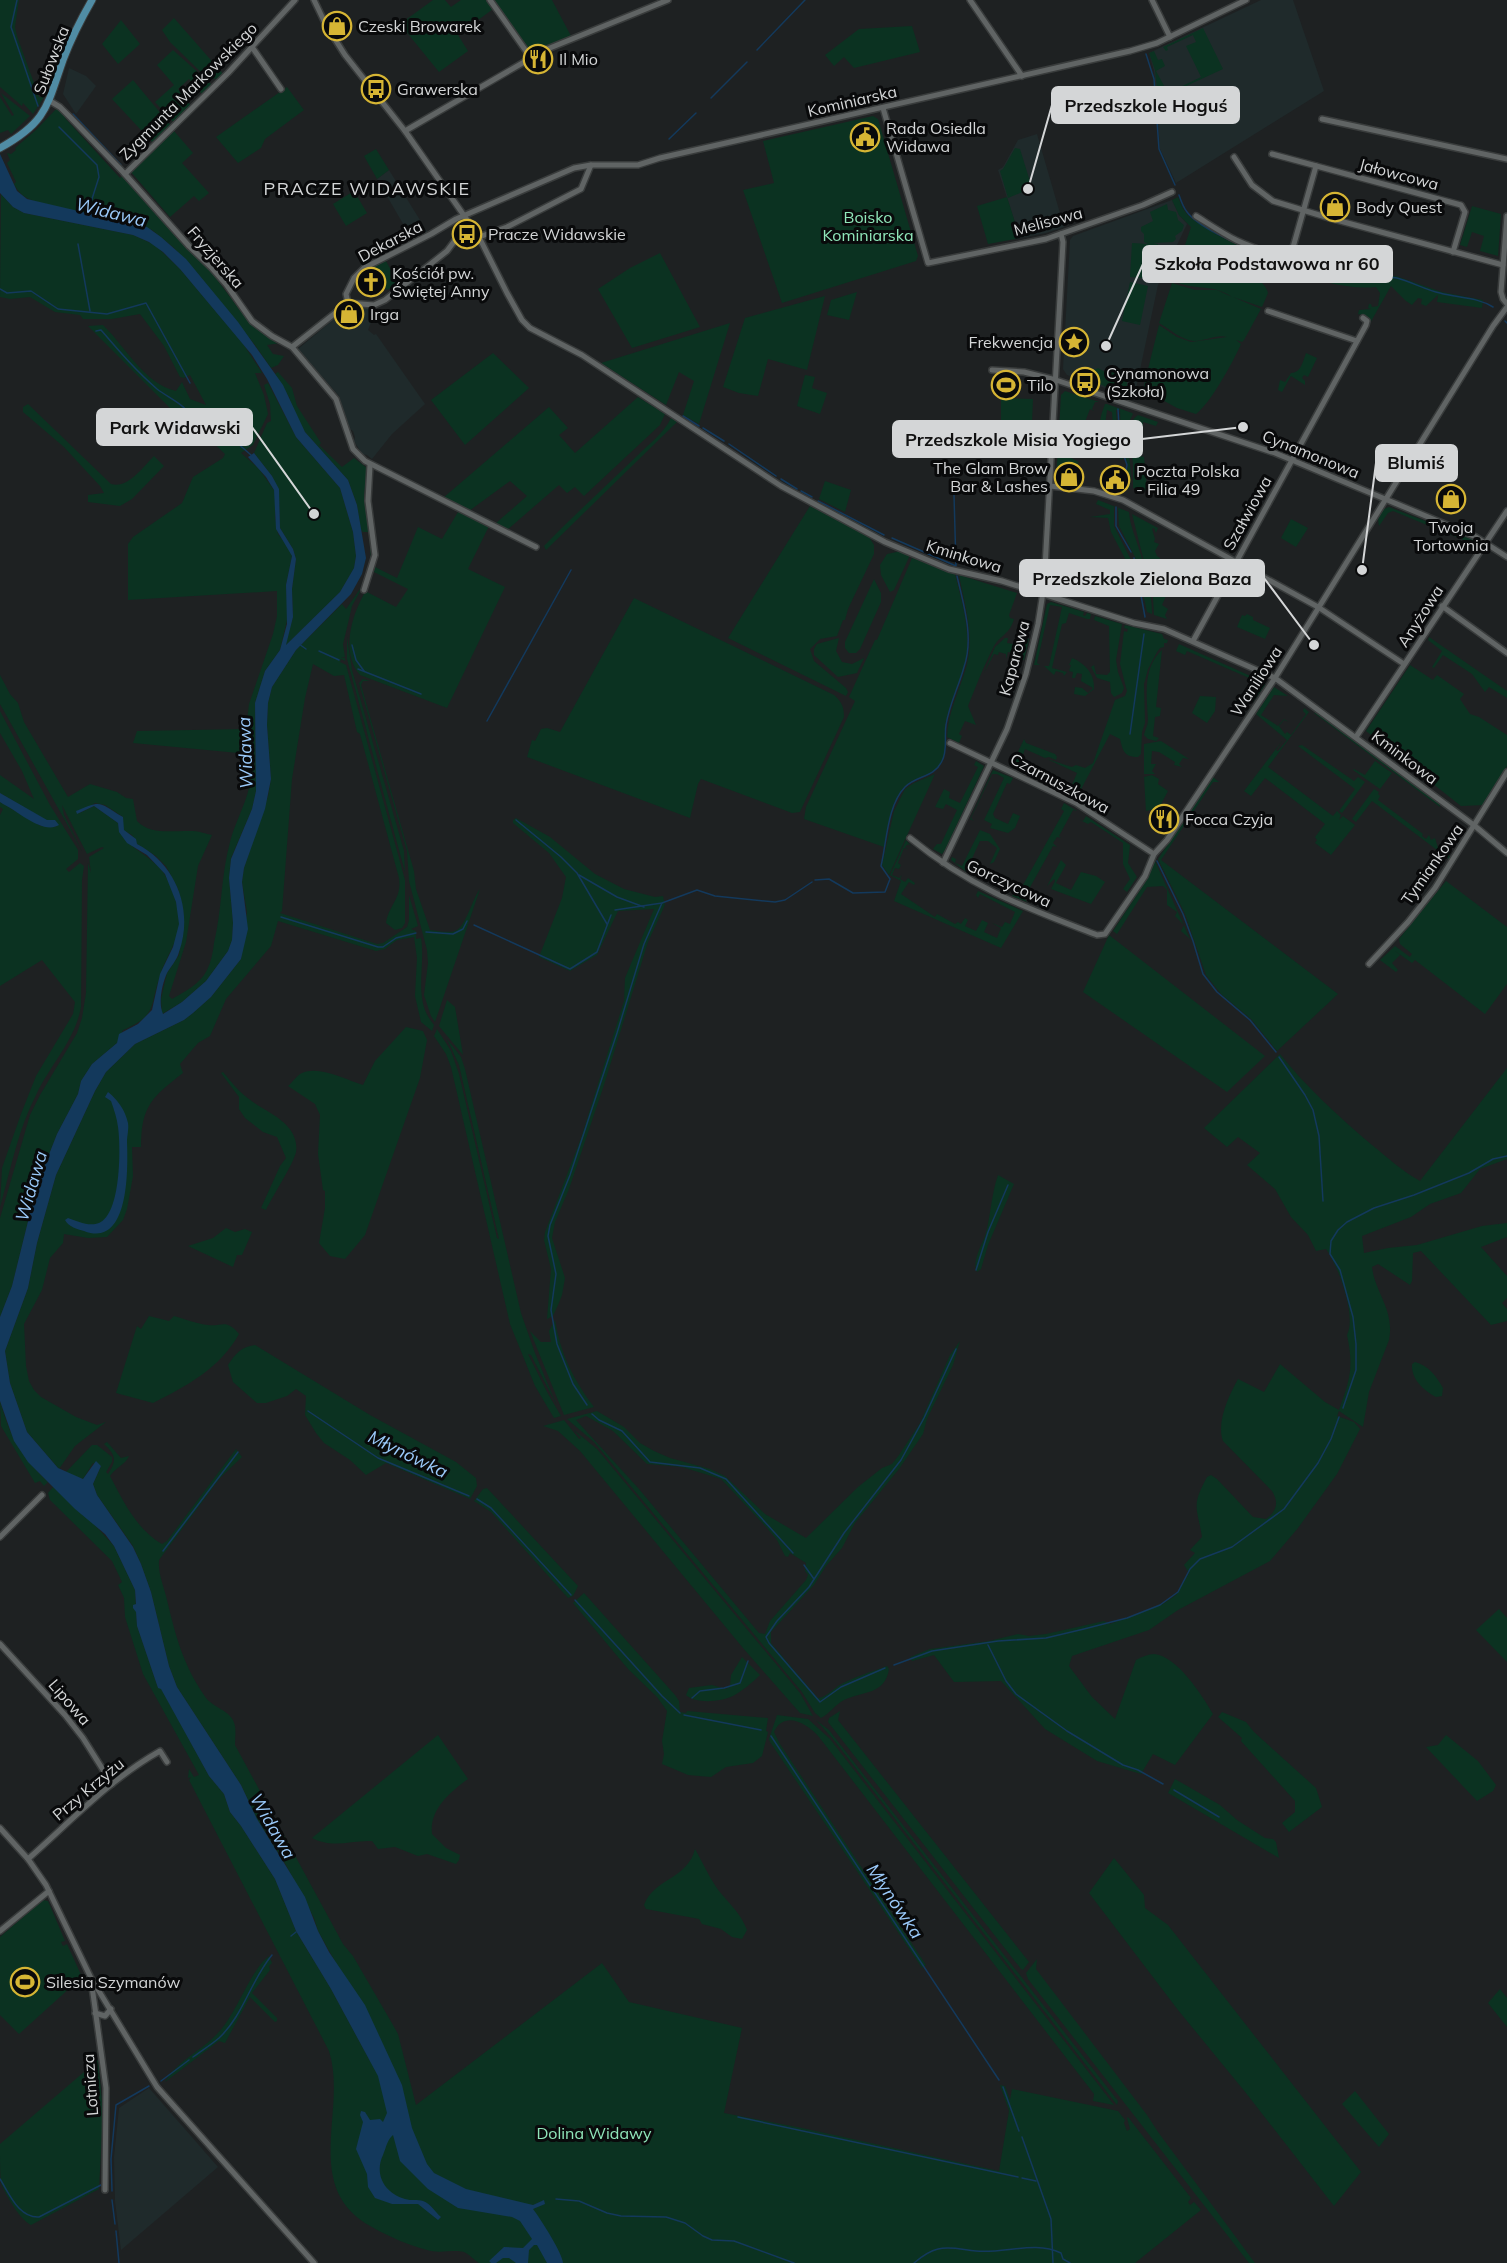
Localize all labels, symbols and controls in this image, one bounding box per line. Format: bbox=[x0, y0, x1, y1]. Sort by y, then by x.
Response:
shop icon: Czeski Browarek bbox=[321, 10, 353, 42]
place label: Czeski Browarek bbox=[358, 16, 482, 36]
street label: Zygmunta Markowskiego bbox=[115, 18, 261, 164]
street label: Sułowska bbox=[29, 23, 73, 97]
restaurant icon: Il Mio bbox=[522, 43, 554, 75]
place label: Il Mio bbox=[559, 49, 598, 69]
bus stop icon: Grawerska bbox=[360, 73, 392, 105]
place label: Grawerska bbox=[397, 79, 478, 99]
street label: Kominiarska bbox=[805, 81, 899, 121]
callout: Przedszkole Hoguś bbox=[1052, 87, 1239, 123]
text: Przedszkole Hoguś bbox=[1064, 94, 1228, 117]
place label: Rada Osiedla Widawa bbox=[886, 118, 986, 156]
public building icon: Rada Osiedla Widawa bbox=[849, 121, 881, 153]
street label: Jałowcowa bbox=[1357, 154, 1441, 194]
district label: PRACZE WIDAWSKIE bbox=[263, 177, 471, 200]
shop icon: Body Quest bbox=[1319, 191, 1351, 223]
water label: Widawa bbox=[73, 192, 149, 232]
place label: Body Quest bbox=[1356, 197, 1442, 217]
street label: Melisowa bbox=[1011, 202, 1085, 240]
park label: Boisko Kominiarska bbox=[822, 207, 914, 245]
street label: Dekarska bbox=[354, 216, 426, 266]
bus stop icon: Pracze Widawskie bbox=[451, 218, 483, 250]
street label: Fryzjerska bbox=[184, 222, 248, 292]
place label: Pracze Widawskie bbox=[488, 224, 626, 244]
callout: Szkoła Podstawowa nr 60 bbox=[1143, 246, 1392, 282]
text: Szkoła Podstawowa nr 60 bbox=[1155, 252, 1380, 275]
place label: Kościół pw. Świętej Anny bbox=[392, 263, 490, 301]
church icon: Kościół pw. Świętej Anny bbox=[355, 266, 387, 298]
shop icon: Irga bbox=[333, 298, 365, 330]
place label: Irga bbox=[370, 304, 399, 324]
place icon: Frekwencja bbox=[1058, 326, 1090, 358]
place label: Frekwencja bbox=[969, 332, 1053, 352]
place label: Cynamonowa (Szkoła) bbox=[1106, 363, 1209, 401]
bus stop icon: Cynamonowa (Szkoła) bbox=[1069, 366, 1101, 398]
sports icon: Tilo bbox=[990, 369, 1022, 401]
place label: Tilo bbox=[1027, 375, 1053, 395]
callout: Park Widawski bbox=[97, 409, 252, 445]
text: Park Widawski bbox=[109, 416, 241, 439]
callout: Przedszkole Misia Yogiego bbox=[893, 421, 1142, 457]
street label: Cynamonowa bbox=[1260, 425, 1362, 483]
text: Przedszkole Misia Yogiego bbox=[905, 428, 1131, 451]
callout: Blumiś bbox=[1376, 445, 1457, 481]
text: Blumiś bbox=[1387, 451, 1445, 474]
place label: The Glam Brow Bar & Lashes bbox=[933, 458, 1048, 496]
shop icon: The Glam Brow Bar & Lashes bbox=[1053, 461, 1085, 493]
place label: Poczta Polska - Filia 49 bbox=[1136, 461, 1240, 499]
public building icon: Poczta Polska - Filia 49 bbox=[1099, 464, 1131, 496]
street label: Szałwiowa bbox=[1218, 472, 1276, 554]
shop icon: Twoja Tortownia bbox=[1435, 483, 1467, 515]
place label: Twoja Tortownia bbox=[1413, 517, 1489, 555]
street label: Kminkowa bbox=[924, 535, 1004, 577]
callout: Przedszkole Zielona Baza bbox=[1020, 560, 1264, 596]
text: Przedszkole Zielona Baza bbox=[1032, 567, 1252, 590]
street label: Anyżowa bbox=[1393, 581, 1447, 651]
street label: Kaparowa bbox=[994, 618, 1034, 698]
street label: Waniliowa bbox=[1226, 642, 1286, 720]
water label: Widawa bbox=[232, 716, 258, 789]
street label: Kminkowa bbox=[1368, 726, 1442, 788]
street label: Czarnuszkowa bbox=[1007, 748, 1113, 818]
restaurant icon: Focca Czyja bbox=[1148, 803, 1180, 835]
place label: Focca Czyja bbox=[1185, 809, 1273, 829]
street label: Tymiankowa bbox=[1397, 820, 1467, 908]
street label: Gorczycowa bbox=[963, 855, 1055, 911]
water label: Widawa bbox=[10, 1148, 52, 1224]
water label: Młynówka bbox=[364, 1425, 452, 1483]
street label: Lipowa bbox=[45, 1675, 95, 1729]
street label: Przy Krzyżu bbox=[48, 1753, 128, 1825]
water label: Widawa bbox=[245, 1789, 301, 1863]
water label: Młynówka bbox=[862, 1859, 929, 1943]
sports icon: Silesia Szymanów bbox=[9, 1966, 41, 1998]
place label: Silesia Szymanów bbox=[46, 1972, 181, 1992]
street label: Lotnicza bbox=[78, 2053, 102, 2117]
park label: Dolina Widawy bbox=[536, 2123, 652, 2143]

